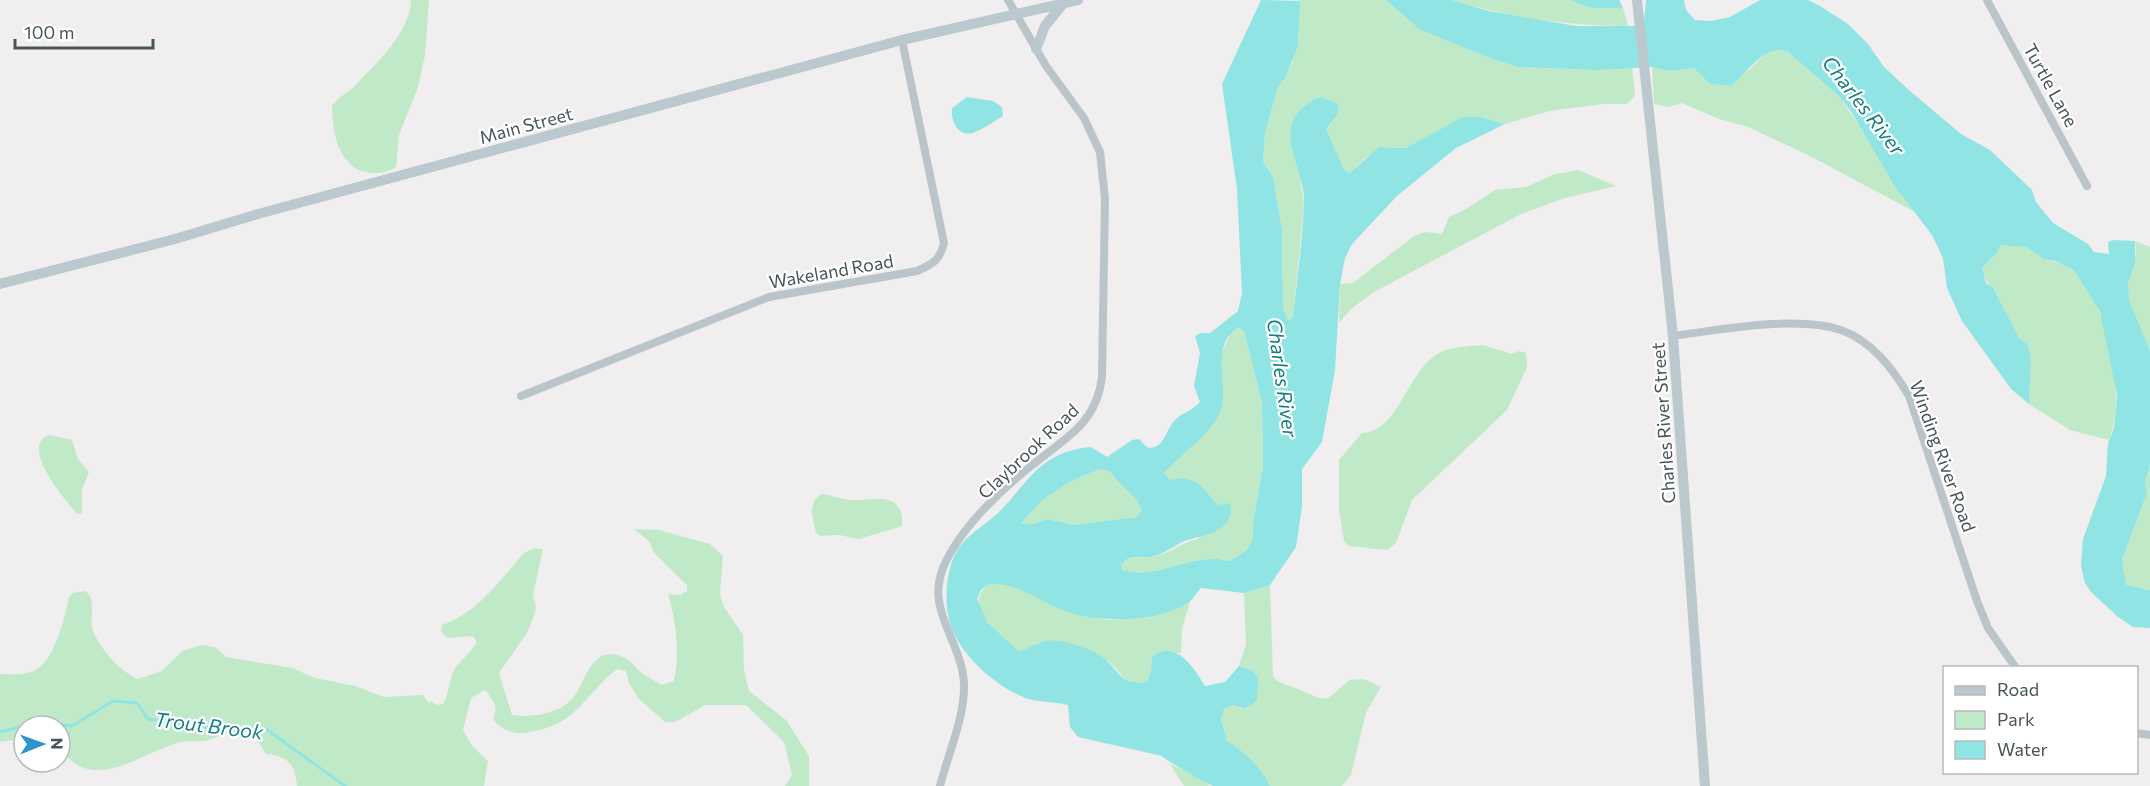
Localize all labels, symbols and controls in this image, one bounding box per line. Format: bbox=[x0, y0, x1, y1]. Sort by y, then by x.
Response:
scale bar bbox=[15, 12, 153, 50]
text: 100 m bbox=[24, 21, 74, 43]
street label: Turtle Lane bbox=[2019, 40, 2083, 130]
water label: Charles River bbox=[1818, 51, 1911, 160]
street label: Main Street bbox=[477, 102, 575, 148]
street label: Wakeland Road bbox=[767, 249, 895, 293]
water label: Charles River bbox=[1263, 317, 1303, 440]
street label: Charles River Street bbox=[1646, 342, 1680, 504]
street label: Winding River Road bbox=[1905, 377, 1981, 535]
street label: Claybrook Road bbox=[973, 399, 1083, 503]
legend bbox=[1943, 666, 2138, 774]
text: Road bbox=[1997, 678, 2039, 700]
water label: Trout Brook bbox=[153, 706, 266, 744]
text: Park bbox=[1997, 708, 2035, 730]
north arrow bbox=[12, 714, 72, 774]
text: N bbox=[48, 738, 67, 750]
text: Water bbox=[1997, 738, 2048, 760]

